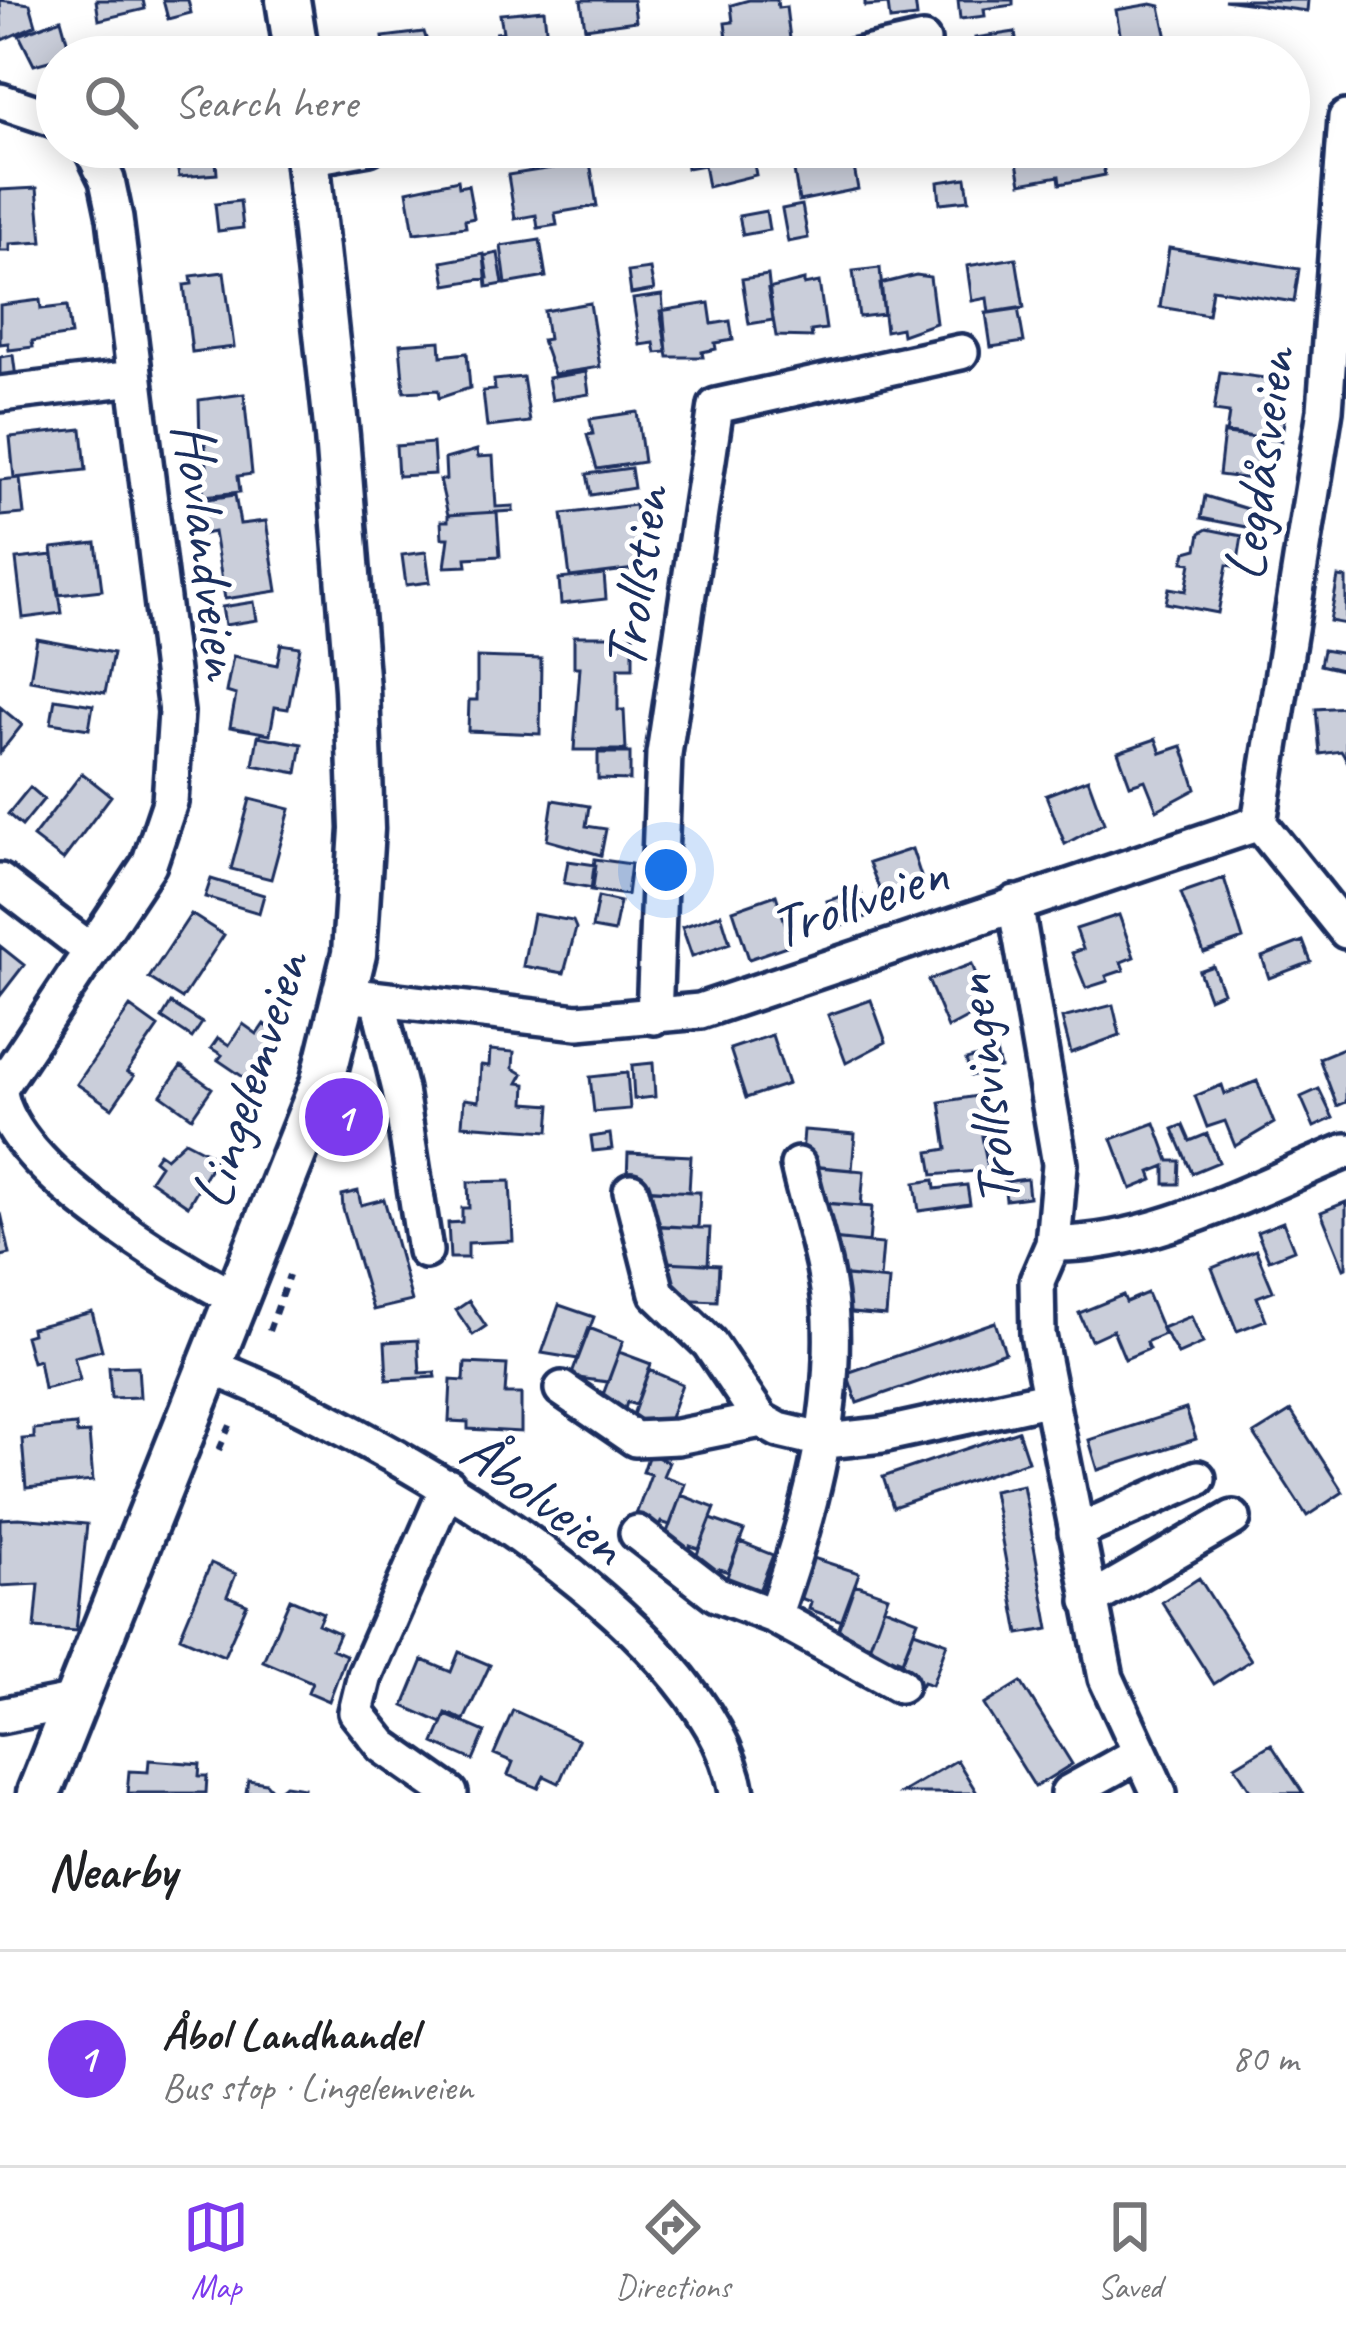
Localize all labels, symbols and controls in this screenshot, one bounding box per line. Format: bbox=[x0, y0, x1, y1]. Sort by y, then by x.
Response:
search box bbox=[36, 36, 1310, 168]
icon: search bbox=[78, 69, 144, 135]
text: Search here bbox=[174, 74, 357, 131]
street label: Legdåsveien bbox=[1205, 340, 1313, 585]
street label: Hovlandveien bbox=[156, 418, 263, 685]
street label: Trollstien bbox=[586, 479, 687, 674]
street label: Trollveien bbox=[760, 834, 958, 966]
your location bbox=[636, 840, 696, 900]
street label: Lingelemveien bbox=[172, 938, 327, 1217]
street label: Trollsvingen bbox=[933, 970, 1037, 1211]
pin: 1 bbox=[305, 1072, 383, 1162]
street label: Åbolveien bbox=[446, 1412, 642, 1583]
text: Nearby bbox=[48, 1839, 176, 1903]
text: Åbol Landhandel bbox=[162, 2006, 418, 2063]
text: 1 bbox=[78, 2034, 96, 2083]
text: 80 m bbox=[1232, 2034, 1298, 2083]
text: Bus stop · Lingelemveien bbox=[162, 2063, 473, 2112]
tab: Map bbox=[183, 2194, 249, 2308]
tab: Directions bbox=[616, 2194, 730, 2308]
tab: Saved bbox=[1097, 2194, 1163, 2308]

